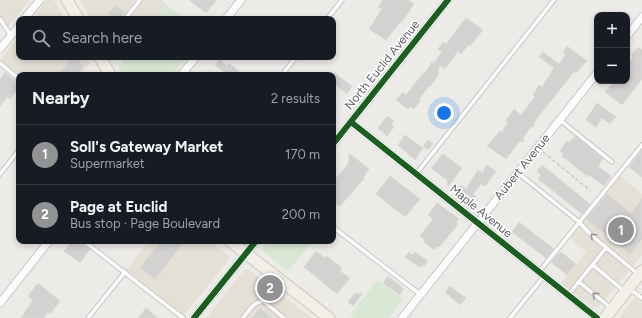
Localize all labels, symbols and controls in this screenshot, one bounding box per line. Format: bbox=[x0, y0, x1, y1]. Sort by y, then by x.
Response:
map controls bbox=[594, 12, 630, 84]
button: + bbox=[594, 12, 630, 48]
search box bbox=[16, 16, 336, 60]
street label: North Euclid Avenue bbox=[342, 17, 423, 112]
icon: search bbox=[30, 27, 52, 49]
text: Search here bbox=[62, 29, 142, 47]
button: − bbox=[594, 48, 630, 84]
text: Nearby bbox=[32, 88, 90, 108]
text: 2 results bbox=[271, 91, 320, 106]
your location bbox=[434, 103, 454, 123]
street label: Aubert Avenue bbox=[491, 131, 553, 203]
text: Soll's Gateway Market bbox=[70, 138, 223, 156]
text: 1 bbox=[42, 147, 48, 162]
text: 170 m bbox=[285, 147, 320, 162]
text: Supermarket bbox=[70, 156, 145, 171]
street label: Maple Avenue bbox=[447, 182, 515, 241]
text: Page at Euclid bbox=[70, 198, 167, 216]
text: 2 bbox=[41, 207, 49, 222]
text: 200 m bbox=[282, 207, 320, 222]
pin: 1 bbox=[608, 215, 634, 245]
text: Bus stop · Page Boulevard bbox=[70, 216, 220, 231]
one-way arrow bbox=[590, 233, 597, 240]
pin: 2 bbox=[257, 273, 283, 303]
one-way arrow bbox=[593, 293, 600, 300]

